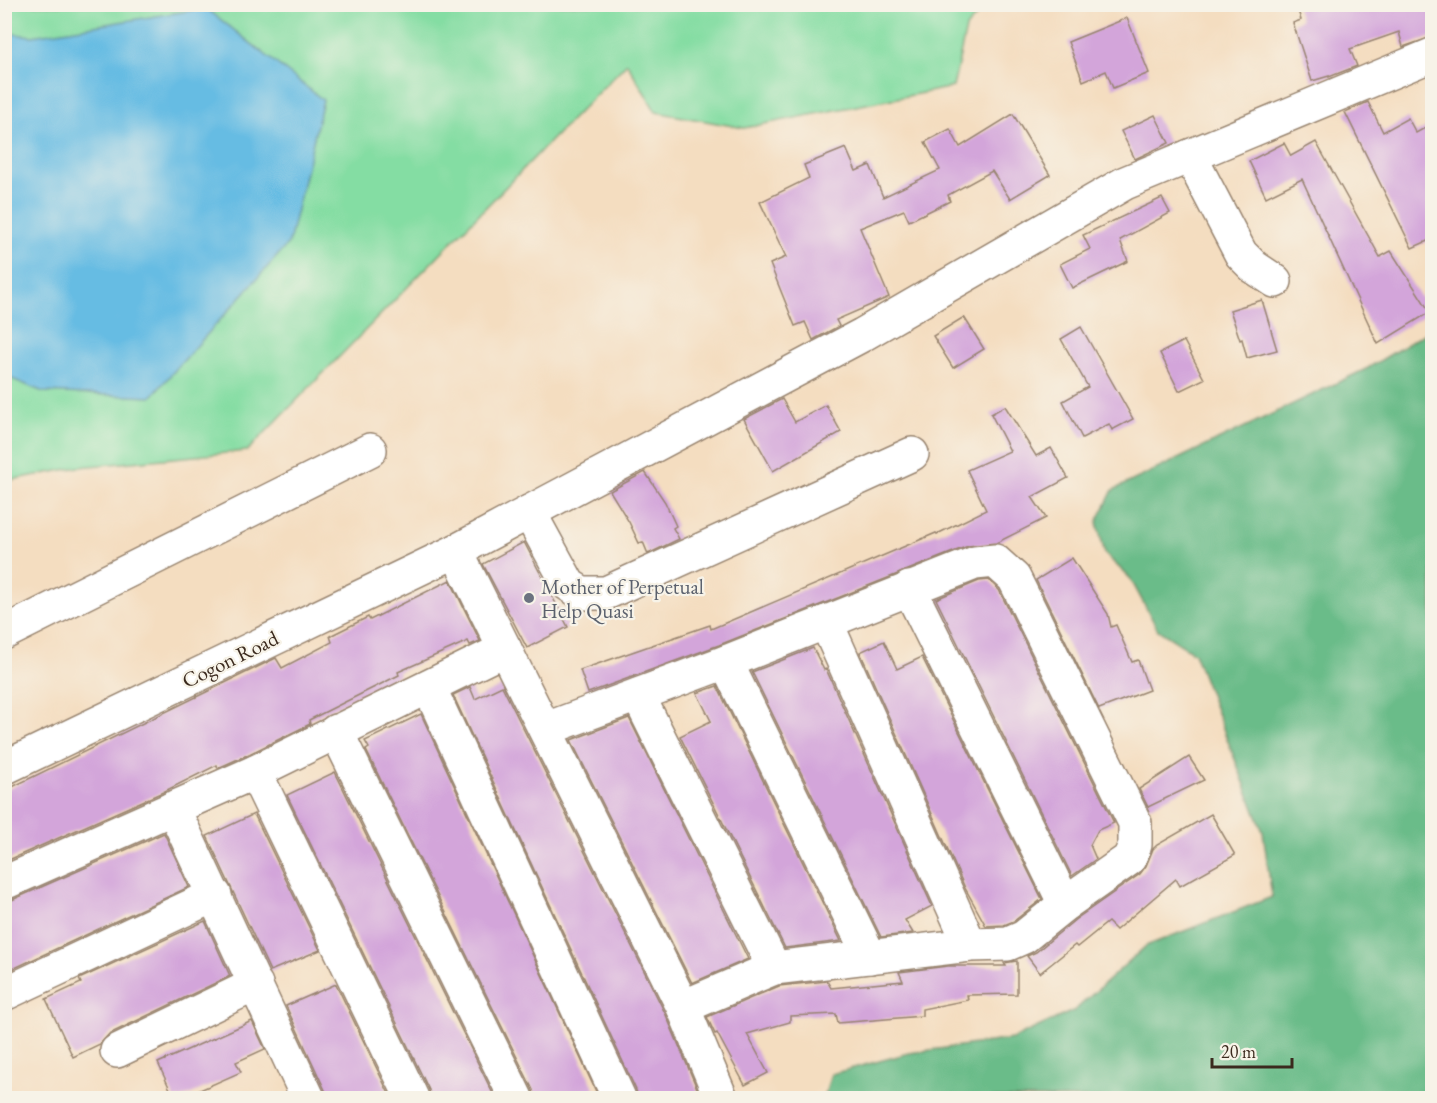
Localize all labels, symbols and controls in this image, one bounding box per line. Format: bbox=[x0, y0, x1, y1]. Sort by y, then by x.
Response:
place label: Mother of Perpetual Help Quasi bbox=[541, 573, 704, 625]
marker: Mother of Perpetual Help Quasi bbox=[522, 591, 536, 605]
street label: Cogon Road bbox=[177, 624, 283, 694]
scale bar bbox=[1212, 1031, 1292, 1069]
text: 20 m bbox=[1221, 1040, 1256, 1063]

